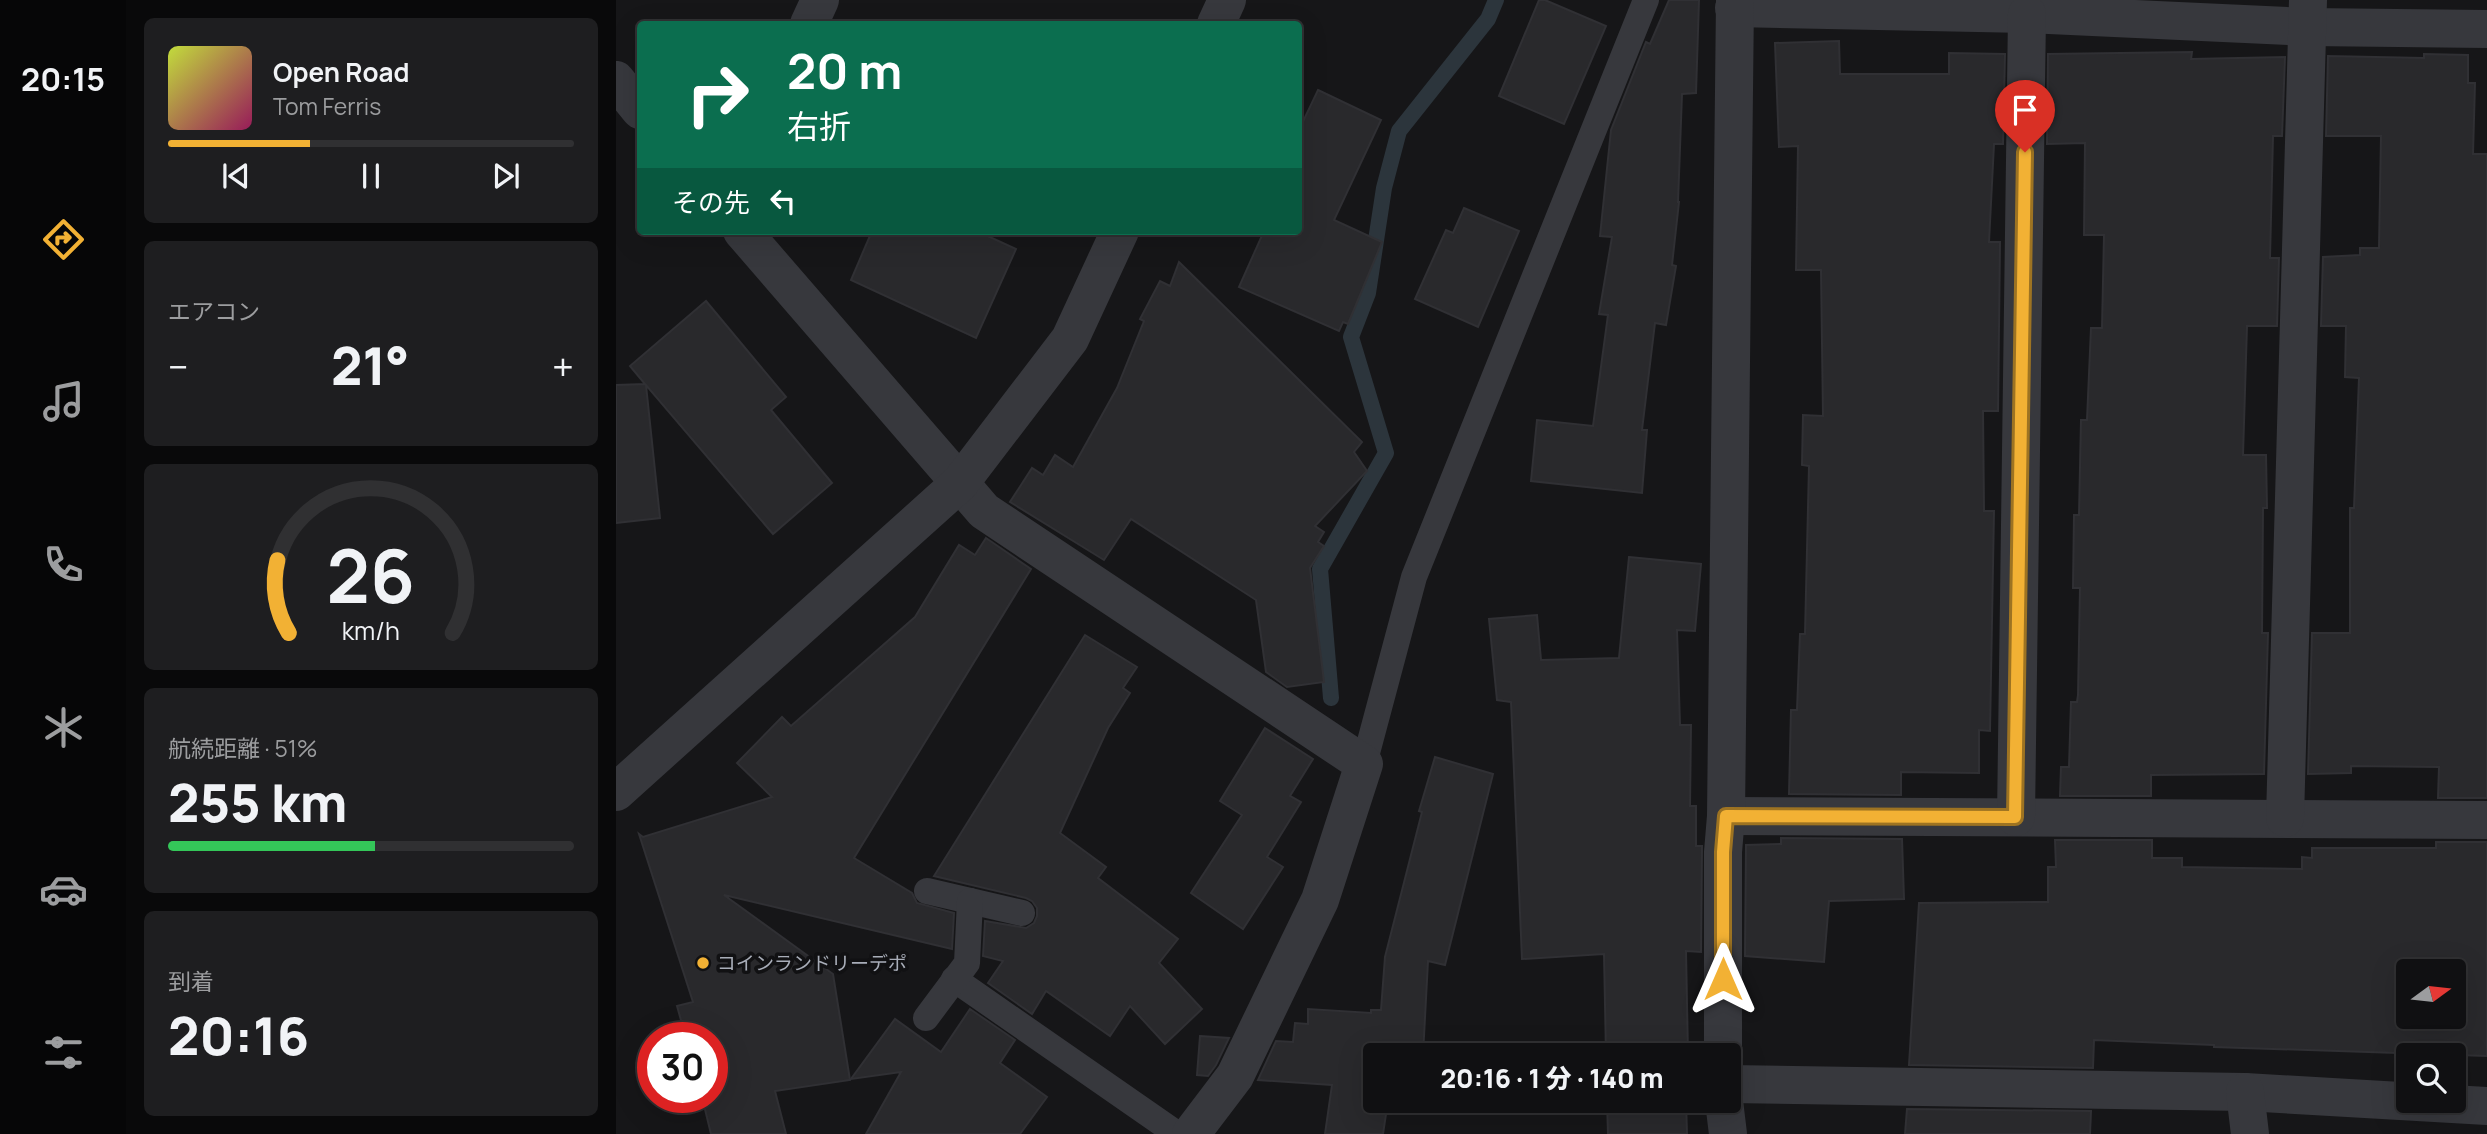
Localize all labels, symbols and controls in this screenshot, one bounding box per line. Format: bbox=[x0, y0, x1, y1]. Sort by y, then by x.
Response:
text: 20 m bbox=[787, 37, 902, 104]
icon: right bbox=[672, 49, 763, 140]
text: Open Road bbox=[273, 54, 409, 90]
text: 20:15 bbox=[21, 57, 105, 101]
pin bbox=[1995, 80, 2055, 152]
text: Tom Ferris bbox=[273, 90, 381, 122]
icon: arrive bbox=[2006, 91, 2044, 129]
text: 右折 bbox=[787, 104, 851, 148]
icon: previous bbox=[217, 157, 255, 195]
icon: pause bbox=[352, 157, 390, 195]
icon: next bbox=[487, 157, 525, 195]
icon: left bbox=[764, 182, 802, 220]
text: その先 bbox=[672, 184, 750, 220]
icon: directions bbox=[39, 215, 88, 264]
text: エアコン bbox=[168, 295, 260, 327]
text: 21° bbox=[331, 330, 410, 401]
text: − bbox=[168, 340, 189, 392]
text: + bbox=[552, 340, 574, 392]
icon: music bbox=[39, 377, 88, 426]
text: 26 bbox=[327, 525, 415, 625]
icon: phone bbox=[39, 540, 88, 589]
text: km/h bbox=[342, 613, 400, 648]
icon: climate bbox=[39, 703, 88, 752]
text: 航続距離 · 51% bbox=[168, 732, 317, 764]
text: 255 km bbox=[168, 767, 347, 838]
icon: car bbox=[39, 865, 88, 914]
position arrow bbox=[1686, 942, 1760, 1016]
place label: コインランドリーデポ bbox=[717, 950, 907, 976]
marker: コインランドリーデポ bbox=[695, 955, 711, 971]
north arrow bbox=[2396, 959, 2466, 1029]
map controls bbox=[2396, 959, 2466, 1113]
text: 到着 bbox=[168, 965, 214, 997]
text: 20:16 bbox=[168, 1000, 309, 1071]
speed limit sign: 30 bbox=[637, 1022, 728, 1113]
icon: filters bbox=[39, 1028, 88, 1077]
button: search bbox=[2396, 1043, 2466, 1113]
text: 20:16 · 1 分 · 140 m bbox=[1440, 1060, 1664, 1096]

